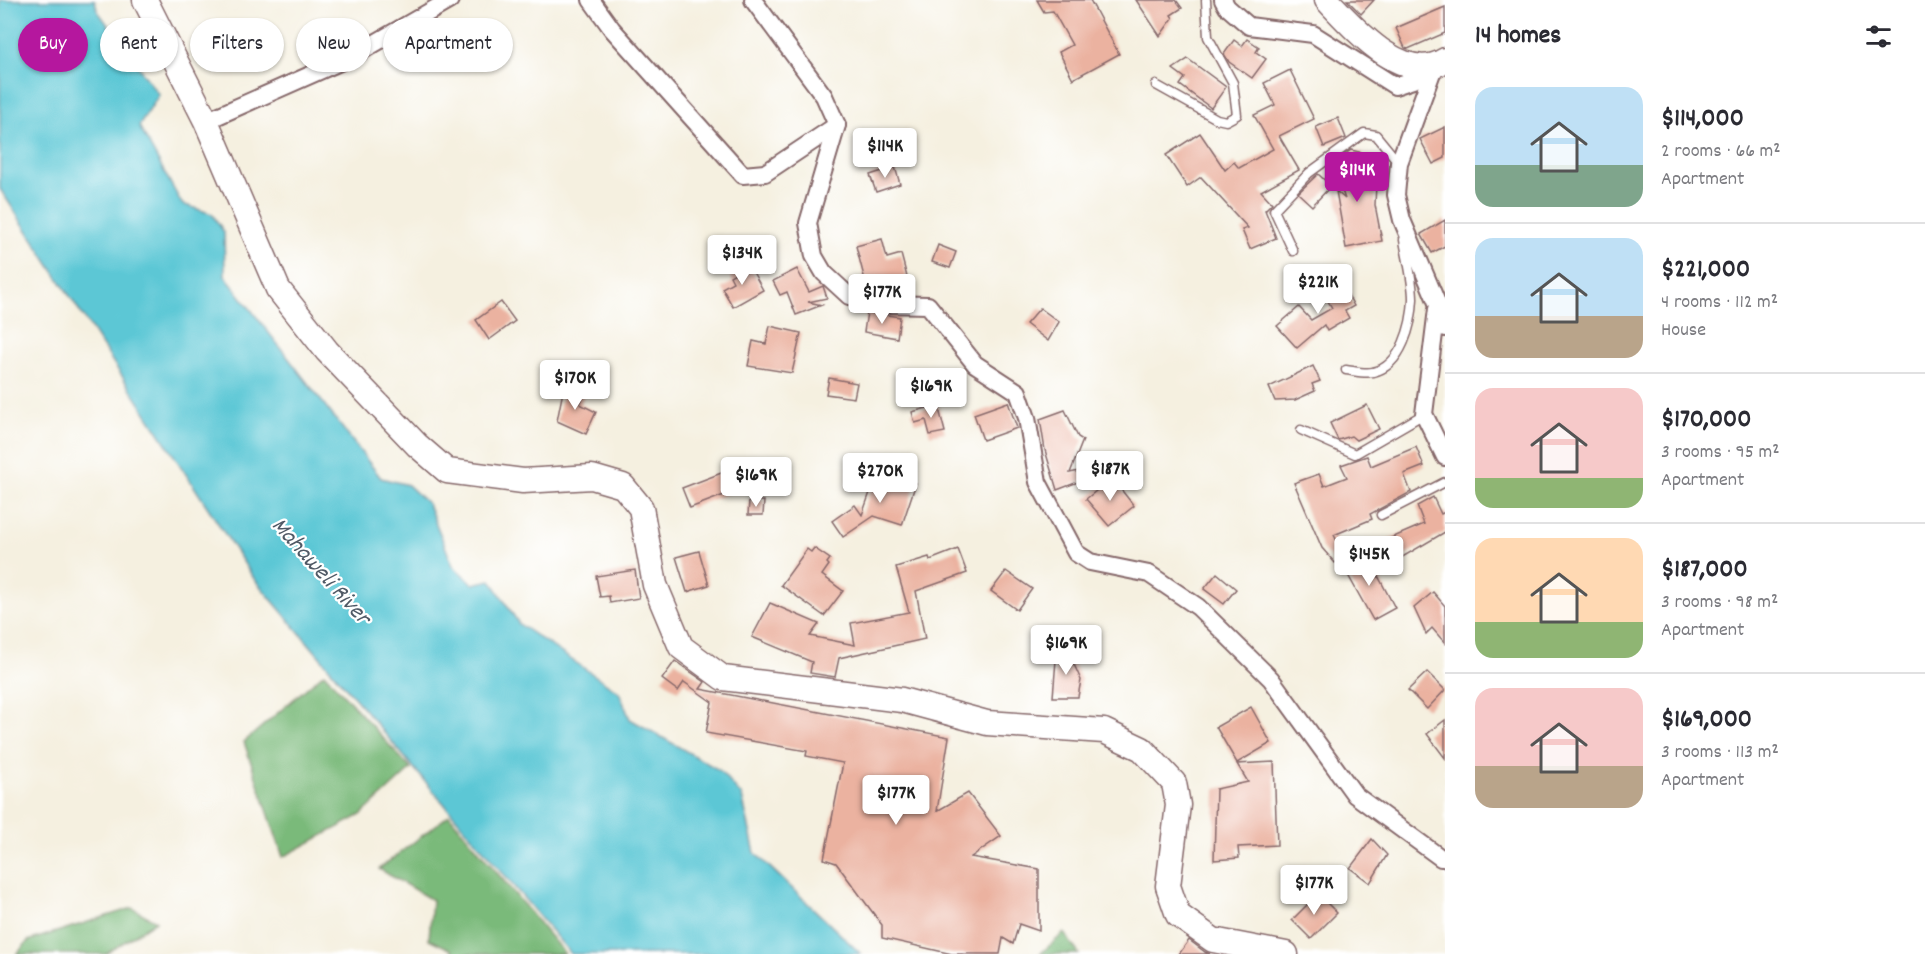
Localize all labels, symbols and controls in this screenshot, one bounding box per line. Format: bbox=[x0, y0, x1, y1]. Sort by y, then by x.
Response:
chip: Buy bbox=[18, 18, 88, 72]
chip: Rent bbox=[100, 18, 178, 72]
chip: Filters bbox=[190, 18, 284, 72]
chip: New bbox=[296, 18, 371, 72]
chip: Apartment bbox=[383, 18, 513, 72]
text: 14 homes bbox=[1475, 18, 1561, 55]
icon: filters bbox=[1862, 20, 1895, 53]
text: $114,000 bbox=[1661, 101, 1744, 138]
icon: home bbox=[1523, 111, 1595, 183]
pin: $114K bbox=[843, 128, 927, 179]
text: $114K bbox=[867, 133, 903, 161]
text: 2 rooms · 66 m² bbox=[1661, 138, 1781, 166]
pin: $114K bbox=[1315, 152, 1399, 203]
text: $114K bbox=[1339, 157, 1375, 185]
text: Apartment bbox=[1661, 166, 1744, 194]
pin: $134K bbox=[700, 235, 784, 286]
text: $134K bbox=[722, 240, 762, 268]
text: $221,000 bbox=[1661, 252, 1750, 289]
icon: home bbox=[1523, 262, 1595, 334]
pin: $221K bbox=[1276, 264, 1360, 315]
text: $221K bbox=[1297, 269, 1339, 297]
pin: $177K bbox=[840, 274, 924, 325]
text: $177K bbox=[862, 279, 902, 307]
text: 4 rooms · 112 m² bbox=[1661, 289, 1778, 317]
text: House bbox=[1661, 317, 1706, 345]
pin: $170K bbox=[533, 360, 617, 411]
text: $170K bbox=[554, 365, 596, 393]
pin: $169K bbox=[889, 368, 973, 419]
text: $169K bbox=[910, 373, 952, 401]
text: $170,000 bbox=[1661, 402, 1751, 439]
icon: home bbox=[1523, 412, 1595, 484]
text: 3 rooms · 95 m² bbox=[1661, 439, 1780, 467]
pin: $187K bbox=[1068, 451, 1152, 502]
pin: $270K bbox=[838, 453, 922, 504]
text: $187K bbox=[1090, 456, 1130, 484]
pin: $169K bbox=[714, 457, 798, 508]
text: $270K bbox=[857, 458, 903, 486]
text: $169K bbox=[735, 462, 777, 490]
text: Apartment bbox=[1661, 467, 1744, 495]
water label: Mahaweli River bbox=[262, 511, 380, 636]
pin: $145K bbox=[1327, 536, 1411, 587]
text: $145K bbox=[1348, 541, 1390, 569]
text: $187,000 bbox=[1661, 552, 1748, 589]
icon: home bbox=[1523, 562, 1595, 634]
text: 3 rooms · 98 m² bbox=[1661, 589, 1778, 617]
text: Apartment bbox=[1661, 617, 1744, 645]
pin: $169K bbox=[1024, 625, 1108, 676]
text: $169K bbox=[1045, 630, 1087, 658]
text: $169,000 bbox=[1661, 702, 1752, 739]
icon: home bbox=[1523, 712, 1595, 784]
text: 3 rooms · 113 m² bbox=[1661, 739, 1779, 767]
text: Apartment bbox=[1661, 767, 1744, 795]
pin: $177K bbox=[854, 775, 938, 826]
text: $177K bbox=[876, 780, 916, 808]
pin: $177K bbox=[1272, 865, 1356, 916]
text: $177K bbox=[1294, 870, 1334, 898]

